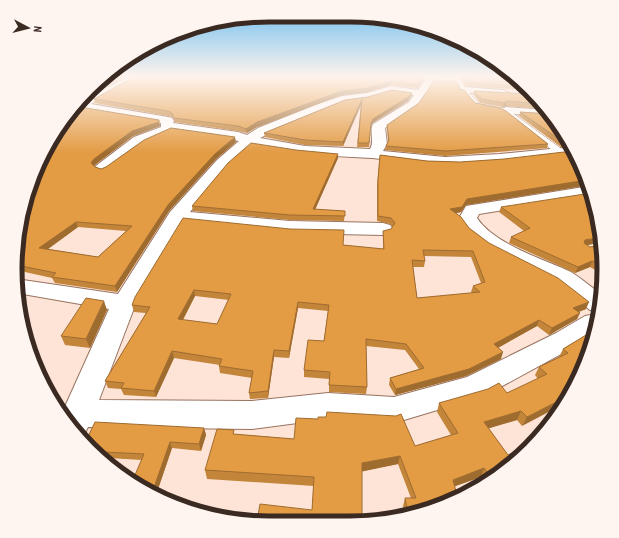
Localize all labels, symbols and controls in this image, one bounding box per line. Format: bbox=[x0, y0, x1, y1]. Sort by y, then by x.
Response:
north arrow bbox=[8, 8, 48, 48]
text: N bbox=[31, 25, 45, 33]

